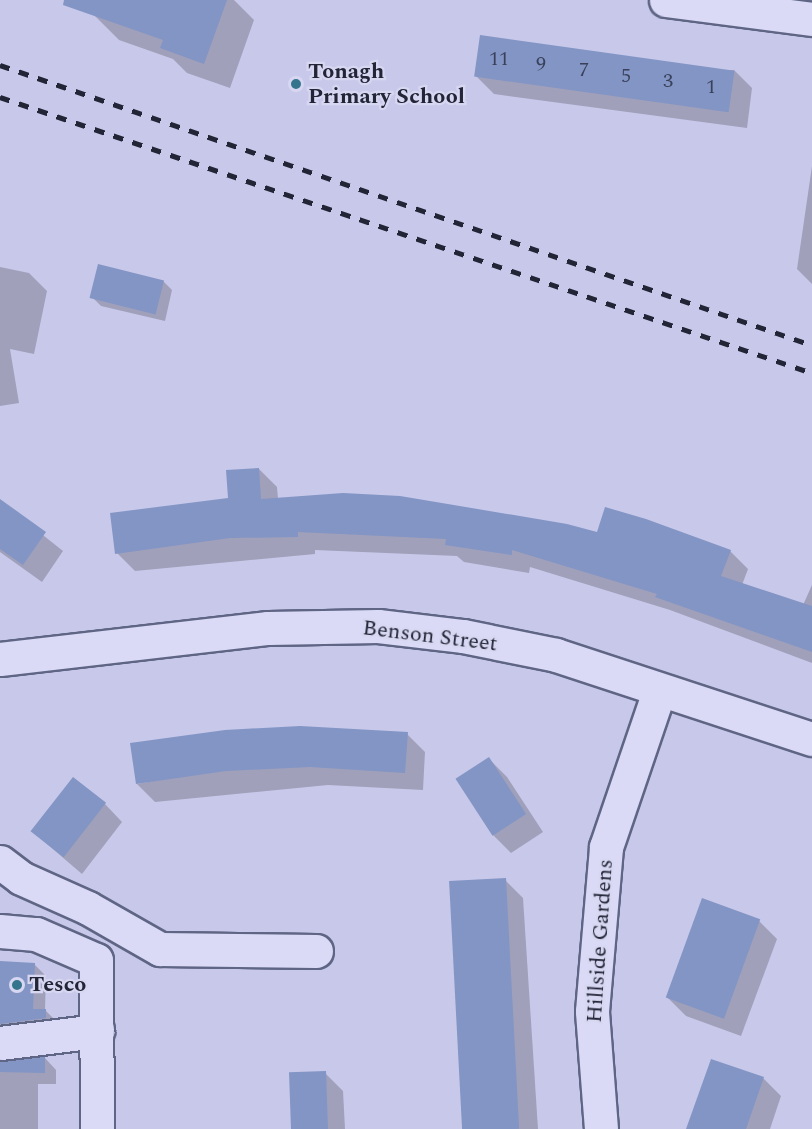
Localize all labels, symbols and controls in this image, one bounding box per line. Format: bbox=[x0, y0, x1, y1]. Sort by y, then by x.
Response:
house number: 11 bbox=[489, 47, 509, 71]
house number: 9 bbox=[536, 52, 546, 76]
place label: Tonagh Primary School bbox=[308, 58, 465, 110]
house number: 7 bbox=[579, 58, 589, 82]
house number: 5 bbox=[621, 64, 631, 88]
house number: 3 bbox=[663, 69, 673, 93]
house number: 1 bbox=[706, 75, 716, 99]
marker: Tonagh Primary School bbox=[289, 77, 303, 91]
street label: Benson Street bbox=[361, 615, 499, 657]
street label: Hillside Gardens bbox=[581, 858, 619, 1024]
place label: Tesco bbox=[29, 972, 86, 998]
marker: Tesco bbox=[10, 978, 24, 992]

